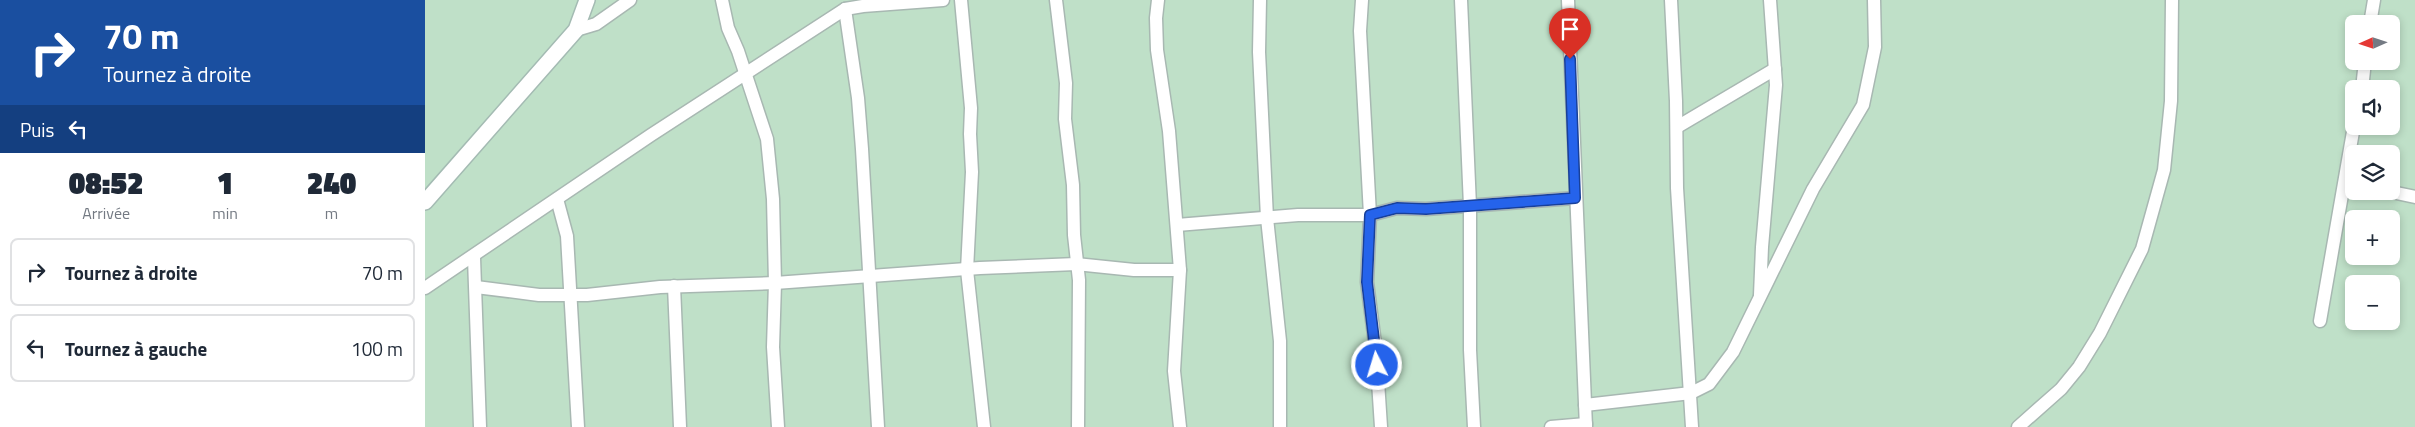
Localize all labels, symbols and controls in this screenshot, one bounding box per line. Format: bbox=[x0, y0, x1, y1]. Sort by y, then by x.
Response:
pin bbox=[1549, 8, 1591, 59]
text: 70 m bbox=[103, 9, 179, 63]
icon: arrive bbox=[1556, 15, 1584, 43]
north arrow bbox=[2345, 15, 2400, 70]
map controls bbox=[2345, 15, 2400, 330]
icon: right bbox=[20, 20, 85, 85]
text: Tournez à droite bbox=[103, 57, 251, 91]
button: sound bbox=[2345, 80, 2400, 135]
text: Puis bbox=[20, 115, 54, 144]
icon: left bbox=[64, 115, 92, 143]
button: layers bbox=[2345, 145, 2400, 200]
text: 08:52 bbox=[69, 160, 143, 206]
text: 1 bbox=[217, 160, 233, 206]
text: 240 bbox=[307, 160, 356, 206]
text: Arrivée bbox=[82, 201, 130, 225]
text: min bbox=[212, 201, 238, 225]
text: m bbox=[325, 201, 338, 225]
button: + bbox=[2345, 210, 2400, 265]
icon: right bbox=[22, 258, 50, 286]
text: Tournez à droite bbox=[65, 258, 197, 287]
text: 70 m bbox=[362, 258, 403, 287]
button: − bbox=[2345, 275, 2400, 330]
icon: left bbox=[22, 334, 50, 362]
text: Tournez à gauche bbox=[65, 334, 207, 363]
text: 100 m bbox=[351, 334, 403, 363]
position arrow bbox=[1350, 338, 1402, 390]

